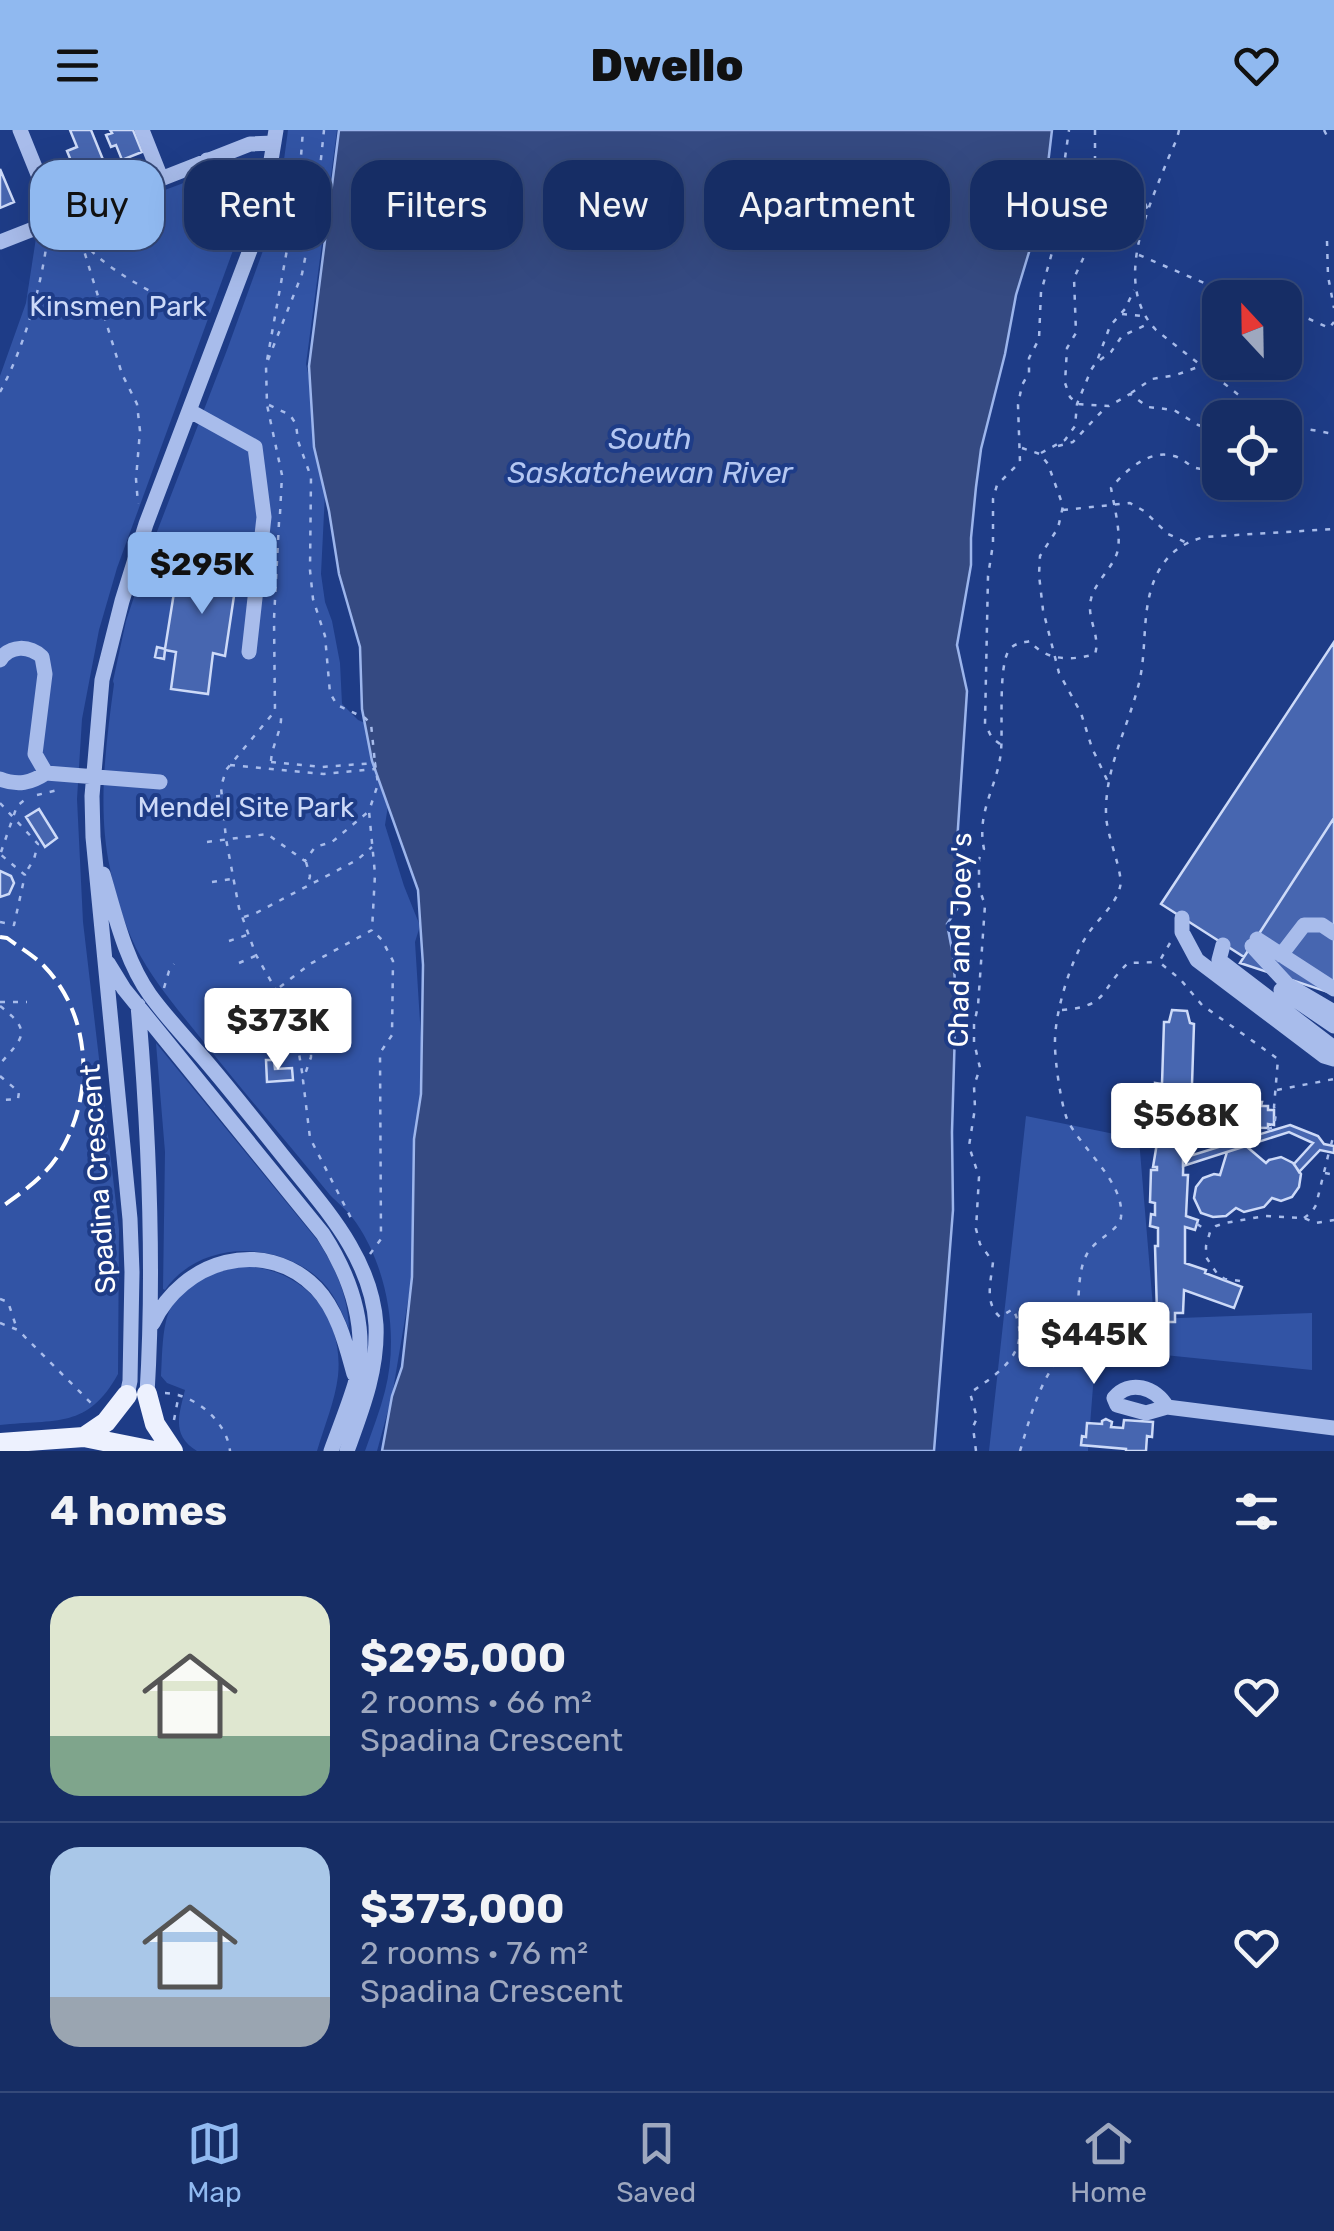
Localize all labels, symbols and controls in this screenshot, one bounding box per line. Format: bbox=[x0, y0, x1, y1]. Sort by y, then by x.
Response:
icon: menu bbox=[50, 38, 105, 93]
icon: heart bbox=[1229, 38, 1284, 93]
text: Dwello bbox=[590, 39, 744, 92]
chip: Buy bbox=[30, 160, 164, 250]
chip: Rent bbox=[184, 160, 331, 250]
chip: Filters bbox=[351, 160, 523, 250]
chip: New bbox=[543, 160, 684, 250]
chip: Apartment bbox=[704, 160, 950, 250]
chip: House bbox=[970, 160, 1144, 250]
north arrow bbox=[1202, 280, 1302, 380]
map controls bbox=[1202, 280, 1302, 500]
park label: Kinsmen Park bbox=[29, 290, 207, 323]
button: locate bbox=[1202, 400, 1302, 500]
water label: South Saskatchewan River bbox=[507, 421, 794, 491]
pin: $295K bbox=[132, 532, 272, 617]
text: $295K bbox=[150, 545, 254, 583]
park label: Mendel Site Park bbox=[138, 791, 355, 824]
street label: Chad and Joey's bbox=[942, 832, 978, 1048]
pin: $373K bbox=[208, 988, 348, 1073]
text: $373K bbox=[226, 1001, 330, 1039]
street label: Spadina Crescent bbox=[74, 1063, 122, 1295]
pin: $568K bbox=[1116, 1083, 1256, 1168]
text: $568K bbox=[1133, 1096, 1239, 1134]
pin: $445K bbox=[1024, 1302, 1164, 1387]
text: $445K bbox=[1041, 1315, 1147, 1353]
icon: filters bbox=[1229, 1484, 1284, 1539]
text: 4 homes bbox=[50, 1486, 227, 1536]
text: $295,000 bbox=[360, 1633, 566, 1683]
icon: home bbox=[130, 1636, 250, 1756]
icon: heart bbox=[1229, 1669, 1284, 1724]
text: 2 rooms · 66 m² bbox=[360, 1683, 592, 1721]
text: Spadina Crescent bbox=[360, 1721, 623, 1759]
text: $373,000 bbox=[360, 1884, 565, 1934]
icon: home bbox=[130, 1887, 250, 2007]
icon: heart bbox=[1229, 1920, 1284, 1975]
text: 2 rooms · 76 m² bbox=[360, 1934, 588, 1972]
text: Spadina Crescent bbox=[360, 1972, 623, 2010]
tab: Map bbox=[187, 2116, 242, 2209]
tab: Saved bbox=[616, 2116, 696, 2209]
tab: Home bbox=[1070, 2116, 1147, 2209]

